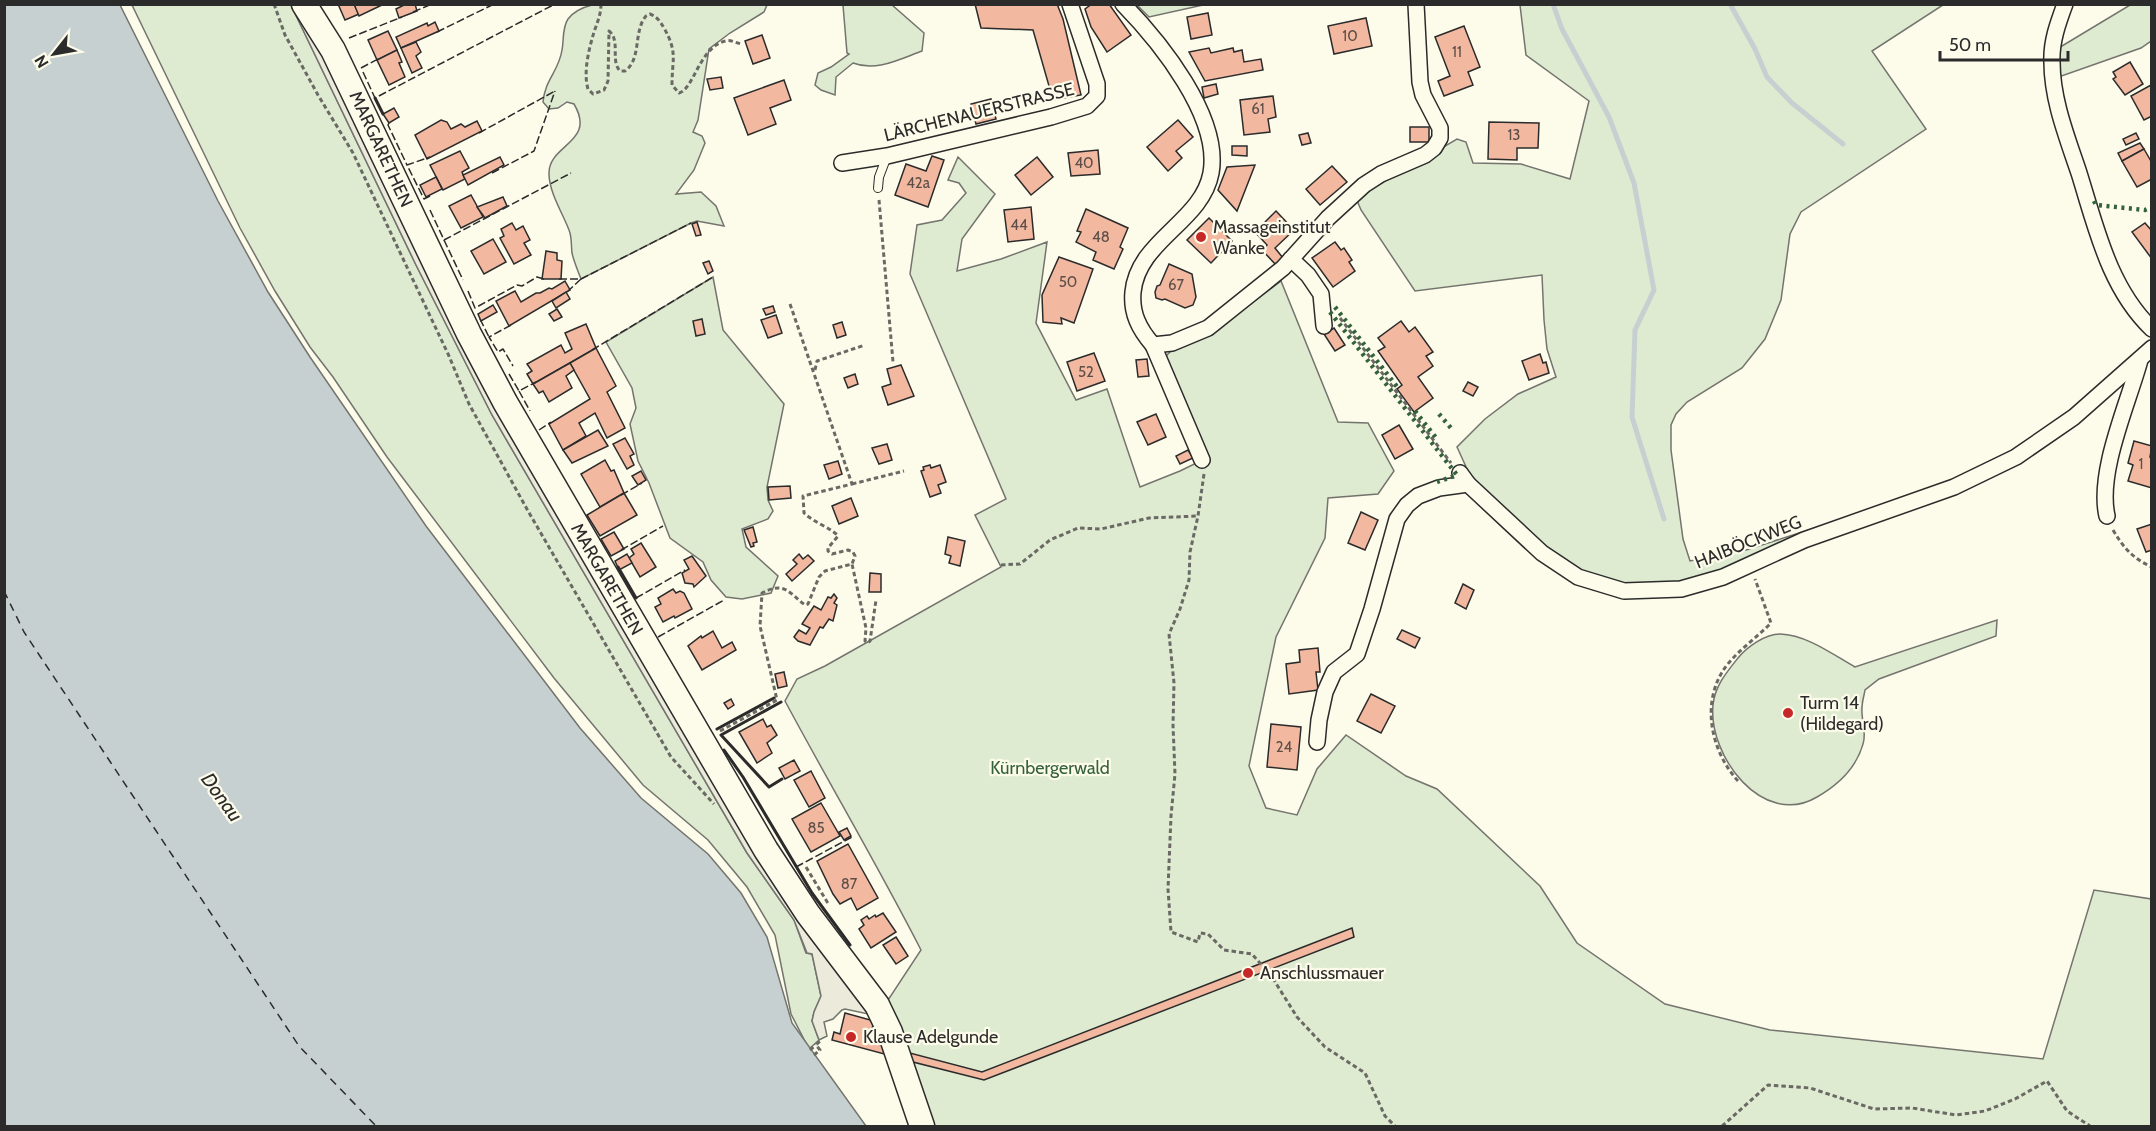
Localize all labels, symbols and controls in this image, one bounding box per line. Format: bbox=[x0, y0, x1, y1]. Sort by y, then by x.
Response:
north arrow bbox=[24, 24, 84, 84]
scale bar bbox=[1940, 24, 2068, 62]
house number: 10 bbox=[1342, 27, 1358, 45]
text: 50 m bbox=[1949, 34, 1991, 56]
house number: 11 bbox=[1452, 43, 1462, 61]
text: N bbox=[31, 52, 53, 71]
street label: LÄRCHENAUERSTRASSE bbox=[882, 78, 1076, 146]
street label: MARGARETHEN bbox=[345, 87, 417, 211]
house number: 61 bbox=[1251, 100, 1265, 118]
house number: 13 bbox=[1507, 126, 1521, 144]
house number: 40 bbox=[1074, 154, 1094, 172]
house number: 42a bbox=[906, 174, 931, 192]
house number: 44 bbox=[1010, 216, 1028, 234]
place label: Massageinstitut Wanke bbox=[1213, 216, 1331, 259]
house number: 48 bbox=[1092, 228, 1110, 246]
marker: Massageinstitut Wanke bbox=[1194, 230, 1208, 244]
house number: 50 bbox=[1059, 273, 1077, 291]
house number: 67 bbox=[1168, 276, 1184, 294]
house number: 52 bbox=[1078, 363, 1094, 381]
house number: 1 bbox=[2139, 455, 2143, 473]
street label: HAIBÖCKWEG bbox=[1691, 511, 1805, 573]
street label: MARGARETHEN bbox=[566, 519, 648, 639]
place label: Turm 14 (Hildegard) bbox=[1800, 692, 1884, 735]
marker: Turm 14 (Hildegard) bbox=[1781, 706, 1795, 720]
house number: 24 bbox=[1276, 738, 1293, 756]
park label: Kürnbergerwald bbox=[990, 757, 1110, 779]
water label: Donau bbox=[196, 768, 248, 826]
house number: 85 bbox=[807, 819, 825, 837]
house number: 87 bbox=[841, 875, 858, 893]
place label: Anschlussmauer bbox=[1260, 962, 1384, 984]
marker: Anschlussmauer bbox=[1241, 966, 1255, 980]
place label: Klause Adelgunde bbox=[863, 1026, 998, 1048]
marker: Klause Adelgunde bbox=[844, 1030, 858, 1044]

